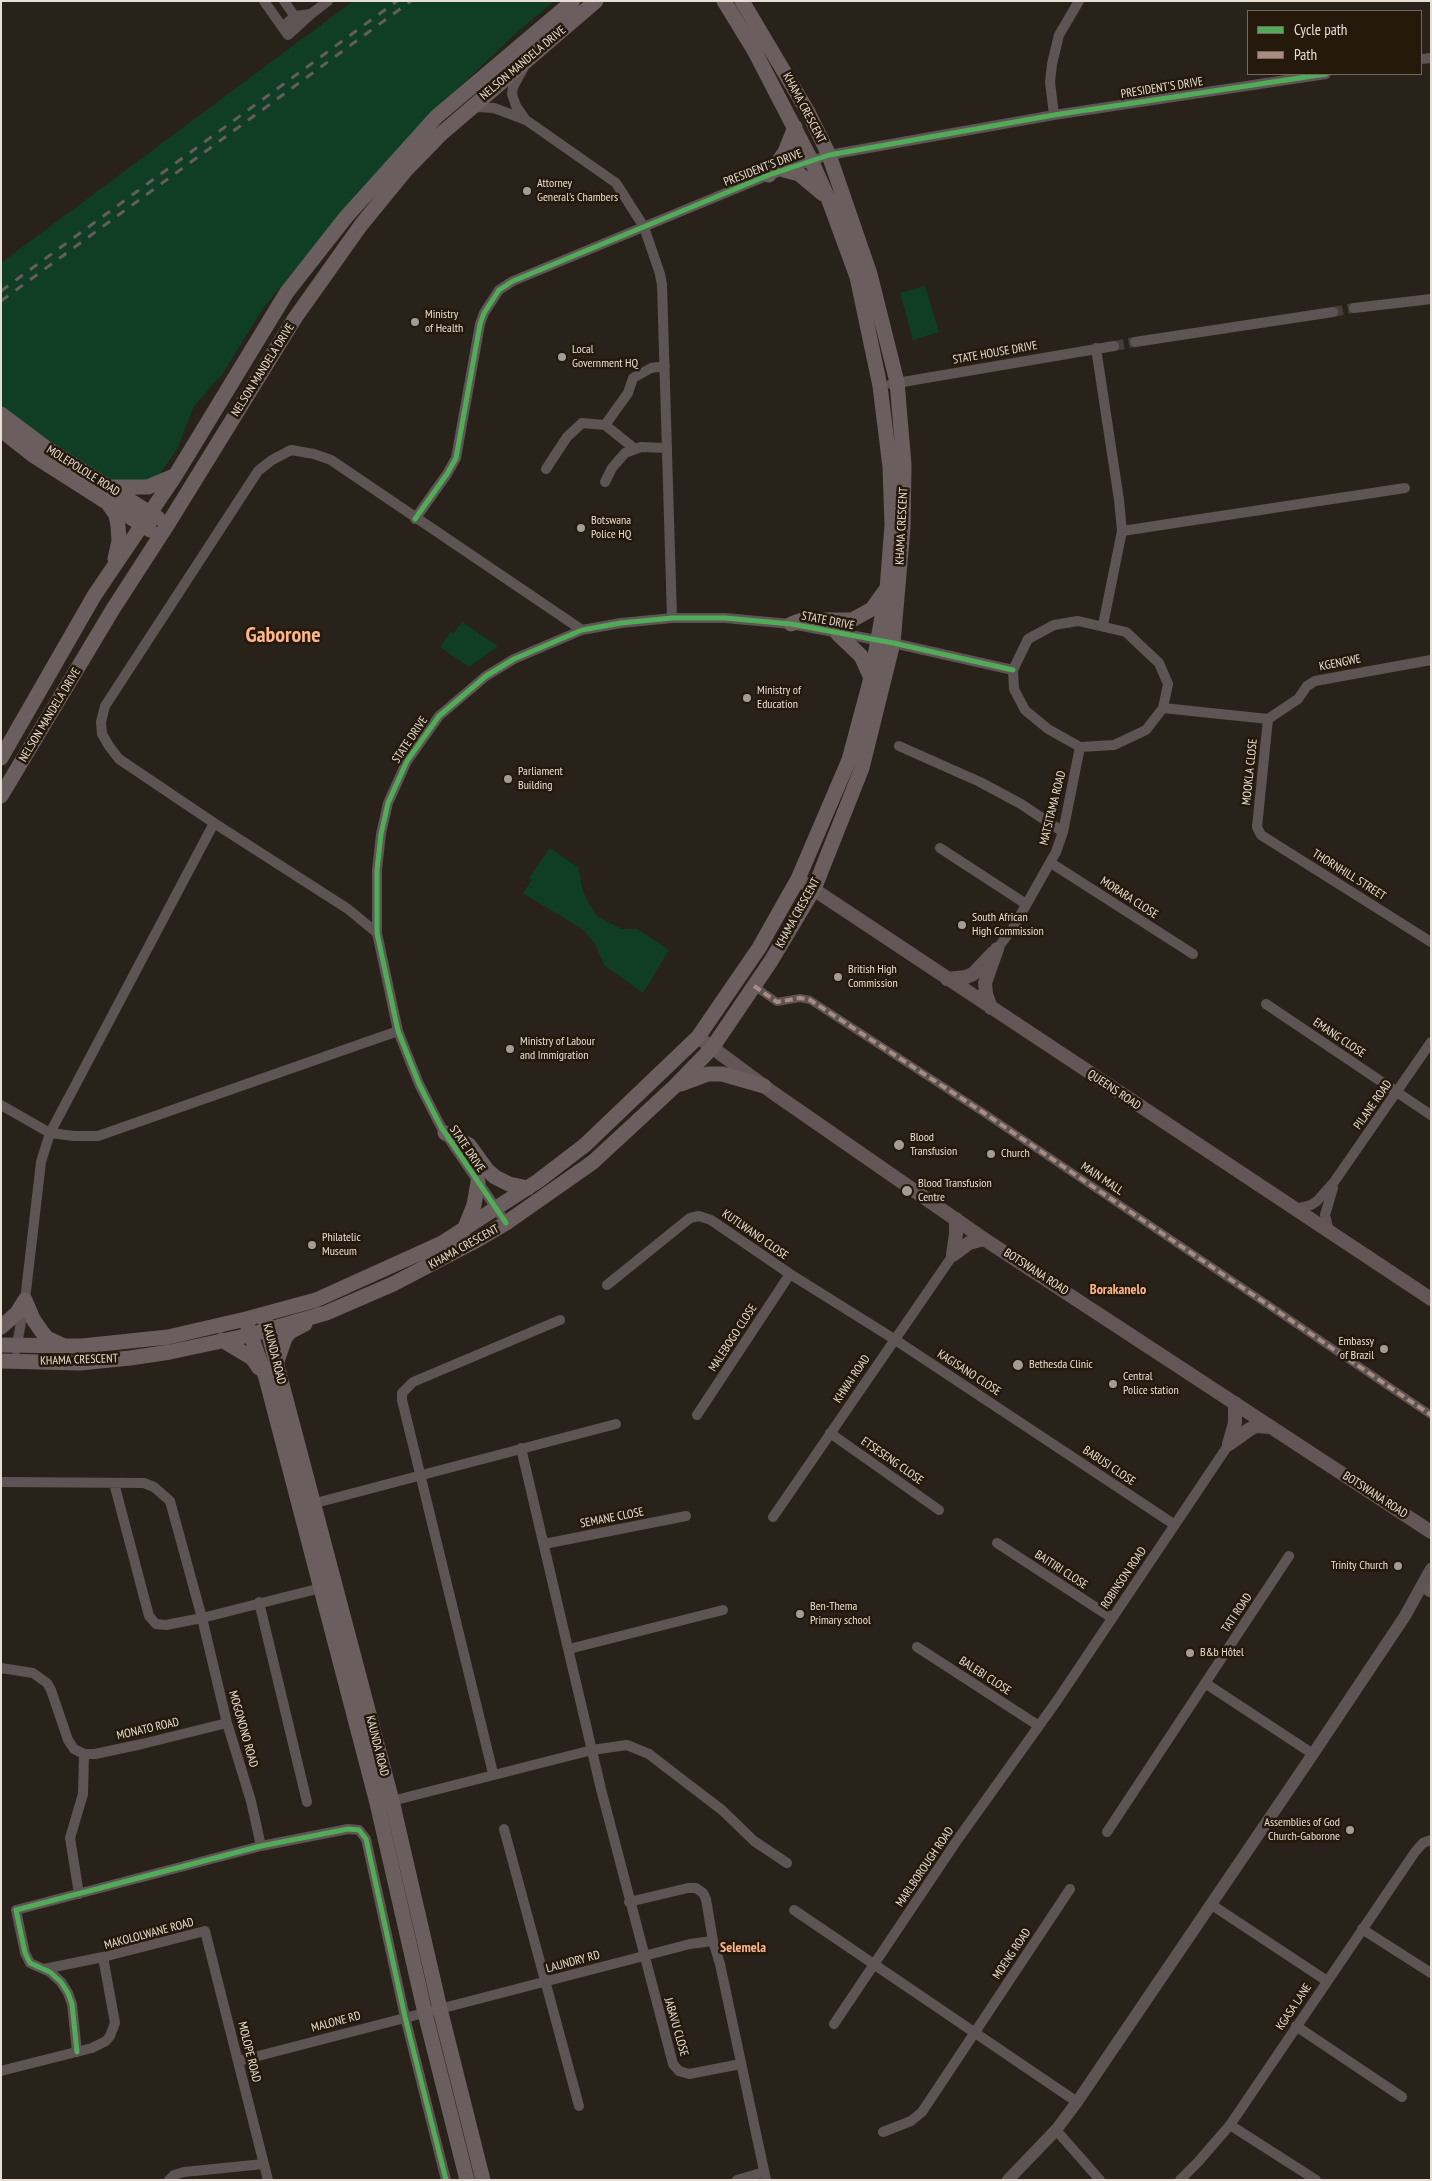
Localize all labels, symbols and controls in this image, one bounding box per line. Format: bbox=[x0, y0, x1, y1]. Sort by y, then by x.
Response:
legend bbox=[1247, 10, 1422, 75]
text: Cycle path bbox=[1294, 20, 1347, 39]
street label: NELSON MANDELA DRIVE bbox=[477, 23, 569, 103]
text: Path bbox=[1294, 45, 1317, 64]
street label: KHAMA CRESCENT bbox=[779, 70, 829, 146]
street label: PRESIDENT'S DRIVE bbox=[1120, 74, 1204, 102]
street label: PRESIDENT'S DRIVE bbox=[722, 146, 804, 190]
place label: Attorney General's Chambers bbox=[537, 177, 618, 205]
marker: Attorney General's Chambers bbox=[521, 185, 533, 197]
place label: Ministry of Health bbox=[425, 308, 463, 336]
marker: Ministry of Health bbox=[409, 316, 421, 328]
street label: NELSON MANDELA DRIVE bbox=[228, 321, 298, 419]
street label: STATE HOUSE DRIVE bbox=[952, 338, 1038, 368]
place label: Local Government HQ bbox=[572, 343, 638, 371]
marker: Local Government HQ bbox=[556, 351, 568, 363]
street label: MOLEPOLOLE ROAD bbox=[44, 443, 122, 499]
street label: KHAMA CRESCENT bbox=[893, 487, 911, 565]
place label: Botswana Police HQ bbox=[591, 514, 631, 542]
marker: Botswana Police HQ bbox=[575, 522, 587, 534]
street label: STATE DRIVE bbox=[800, 609, 856, 633]
district label: Gaborone bbox=[245, 623, 321, 649]
street label: KGENGWE bbox=[1318, 652, 1362, 674]
street label: NELSON MANDELA DRIVE bbox=[16, 665, 84, 765]
place label: Ministry of Education bbox=[757, 684, 801, 712]
marker: Ministry of Education bbox=[741, 692, 753, 704]
street label: STATE DRIVE bbox=[389, 714, 431, 766]
street label: MOOKLA CLOSE bbox=[1239, 738, 1261, 806]
place label: Parliament Building bbox=[518, 765, 563, 793]
street label: MATSITAMA ROAD bbox=[1037, 769, 1069, 847]
marker: Parliament Building bbox=[502, 773, 514, 785]
street label: THORNHILL STREET bbox=[1309, 847, 1389, 903]
street label: MORARA CLOSE bbox=[1098, 874, 1160, 922]
street label: KHAMA CRESCENT bbox=[773, 875, 823, 951]
place label: South African High Commission bbox=[972, 911, 1044, 939]
marker: South African High Commission bbox=[956, 919, 968, 931]
place label: British High Commission bbox=[848, 963, 898, 991]
marker: British High Commission bbox=[832, 971, 844, 983]
street label: EMANG CLOSE bbox=[1310, 1015, 1368, 1061]
place label: Ministry of Labour and Immigration bbox=[520, 1035, 595, 1063]
marker: Ministry of Labour and Immigration bbox=[504, 1043, 516, 1055]
street label: QUEENS ROAD bbox=[1085, 1067, 1143, 1113]
street label: PILANE ROAD bbox=[1351, 1078, 1395, 1132]
street label: STATE DRIVE bbox=[446, 1123, 488, 1175]
place label: Blood Transfusion bbox=[910, 1131, 957, 1159]
marker: Blood Transfusion bbox=[892, 1138, 906, 1152]
place label: Church bbox=[1001, 1147, 1030, 1161]
marker: Church bbox=[985, 1148, 997, 1160]
street label: MAIN MALL bbox=[1078, 1159, 1126, 1199]
place label: Blood Transfusion Centre bbox=[918, 1177, 992, 1205]
marker: Blood Transfusion Centre bbox=[900, 1184, 914, 1198]
street label: KUTLWANO CLOSE bbox=[719, 1207, 791, 1263]
street label: KHAMA CRESCENT bbox=[426, 1222, 502, 1272]
place label: Philatelic Museum bbox=[322, 1231, 361, 1259]
marker: Philatelic Museum bbox=[306, 1239, 318, 1251]
street label: BOTSWANA ROAD bbox=[1001, 1246, 1071, 1298]
district label: Borakanelo bbox=[1090, 1282, 1146, 1298]
street label: MALEBOGO CLOSE bbox=[706, 1302, 760, 1374]
street label: KAUNDA ROAD bbox=[260, 1322, 288, 1386]
place label: Embassy of Brazil bbox=[1338, 1335, 1374, 1363]
marker: Embassy of Brazil bbox=[1378, 1343, 1390, 1355]
street label: KAGISANO CLOSE bbox=[935, 1347, 1003, 1399]
street label: KHAMA CRESCENT bbox=[40, 1351, 118, 1369]
street label: KHWAI ROAD bbox=[831, 1352, 873, 1406]
marker: Bethesda Clinic bbox=[1011, 1358, 1025, 1372]
place label: Bethesda Clinic bbox=[1029, 1358, 1093, 1372]
place label: Central Police station bbox=[1123, 1370, 1179, 1398]
marker: Central Police station bbox=[1107, 1378, 1119, 1390]
street label: ETSESENG CLOSE bbox=[858, 1434, 926, 1488]
street label: BABUSI CLOSE bbox=[1080, 1443, 1138, 1489]
street label: BOTSWANA ROAD bbox=[1340, 1469, 1410, 1521]
street label: SEMANE CLOSE bbox=[579, 1505, 645, 1531]
street label: ROBINSON ROAD bbox=[1098, 1544, 1150, 1612]
street label: BAITIRI CLOSE bbox=[1032, 1548, 1090, 1592]
place label: Trinity Church bbox=[1331, 1559, 1388, 1573]
marker: Trinity Church bbox=[1392, 1560, 1404, 1572]
street label: TATI ROAD bbox=[1219, 1591, 1255, 1635]
place label: Ben-Thema Primary school bbox=[810, 1600, 871, 1628]
marker: Ben-Thema Primary school bbox=[794, 1608, 806, 1620]
place label: B&b Hôtel bbox=[1200, 1646, 1244, 1660]
marker: B&b Hôtel bbox=[1184, 1647, 1196, 1659]
street label: BALEBI CLOSE bbox=[956, 1654, 1014, 1698]
street label: MOGONONO ROAD bbox=[225, 1689, 261, 1769]
street label: KAUNDA ROAD bbox=[363, 1714, 391, 1778]
street label: MONATO ROAD bbox=[115, 1715, 181, 1743]
place label: Assemblies of God Church-Gaborone bbox=[1264, 1816, 1340, 1844]
street label: MARLBOROUGH ROAD bbox=[893, 1824, 957, 1910]
marker: Assemblies of God Church-Gaborone bbox=[1344, 1824, 1356, 1836]
street label: MAKOLOLWANE ROAD bbox=[103, 1915, 195, 1953]
street label: MOENG ROAD bbox=[990, 1926, 1034, 1982]
district label: Selemela bbox=[720, 1940, 766, 1956]
street label: LAUNDRY RD bbox=[545, 1948, 601, 1976]
street label: KGASA LANE bbox=[1273, 1981, 1315, 2033]
street label: JABAVU CLOSE bbox=[661, 1996, 691, 2058]
street label: MALONE RD bbox=[310, 2009, 362, 2035]
street label: MOLOPE ROAD bbox=[235, 2020, 263, 2084]

